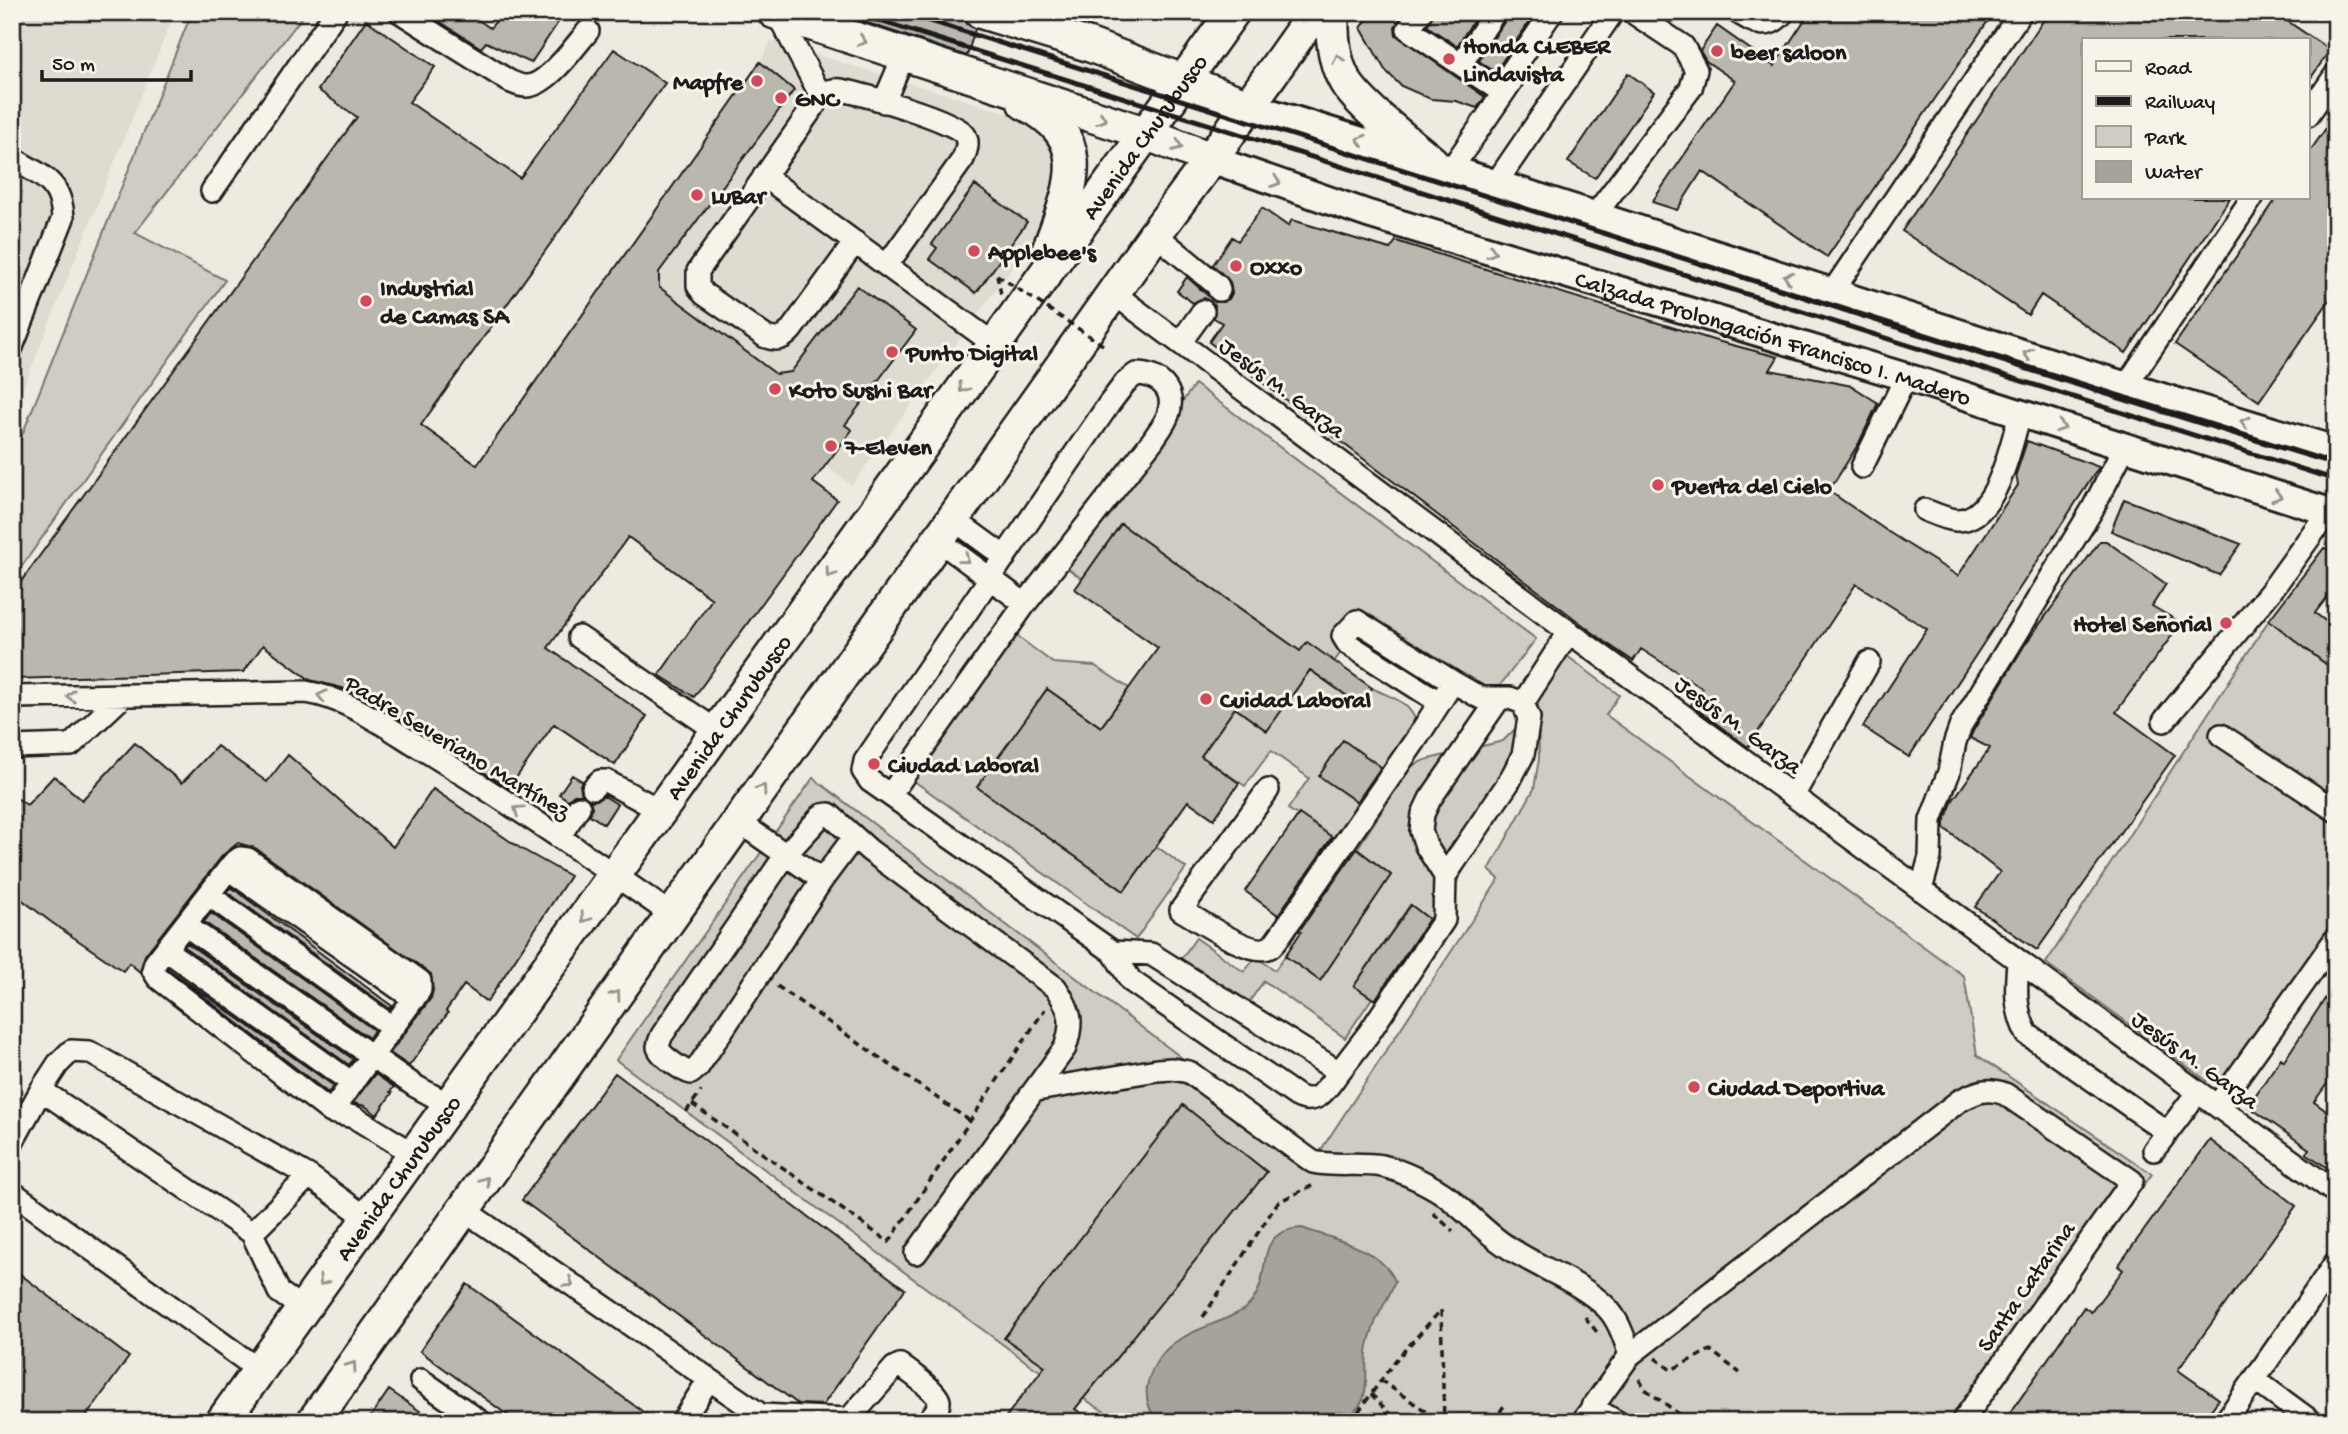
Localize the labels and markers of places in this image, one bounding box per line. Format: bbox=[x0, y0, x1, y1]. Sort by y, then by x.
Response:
place label: Honda CLEBER Lindavista bbox=[1463, 34, 1612, 91]
place label: beer saloon bbox=[1730, 40, 1847, 69]
marker: beer saloon bbox=[1709, 43, 1725, 59]
marker: Honda CLEBER Lindavista bbox=[1441, 51, 1457, 67]
place label: Mapfre bbox=[673, 70, 745, 99]
marker: Mapfre bbox=[749, 73, 765, 89]
place label: GNC bbox=[795, 87, 841, 116]
marker: GNC bbox=[773, 90, 789, 106]
place label: LuBar bbox=[711, 184, 768, 213]
marker: LuBar bbox=[689, 187, 705, 203]
place label: Applebee's bbox=[987, 240, 1097, 269]
marker: Applebee's bbox=[966, 243, 982, 259]
place label: Oxxo bbox=[1250, 255, 1303, 284]
marker: Oxxo bbox=[1228, 258, 1244, 274]
place label: Industrial de Camas SA bbox=[380, 276, 510, 333]
marker: Industrial de Camas SA bbox=[358, 293, 374, 309]
place label: Punto Digital bbox=[904, 341, 1038, 370]
marker: Punto Digital bbox=[884, 344, 900, 360]
place label: Koto Sushi Bar bbox=[788, 378, 934, 407]
marker: Koto Sushi Bar bbox=[767, 381, 783, 397]
place label: 7-Eleven bbox=[844, 435, 933, 464]
marker: 7-Eleven bbox=[823, 438, 839, 454]
place label: Puerta del Cielo bbox=[1670, 474, 1832, 503]
marker: Puerta del Cielo bbox=[1650, 477, 1666, 493]
place label: Hotel Señorial bbox=[2073, 612, 2212, 641]
marker: Hotel Señorial bbox=[2218, 615, 2234, 631]
place label: Cuidad Laboral bbox=[1220, 688, 1371, 717]
marker: Cuidad Laboral bbox=[1198, 691, 1214, 707]
place label: Ciudad Laboral bbox=[888, 753, 1039, 782]
marker: Ciudad Laboral bbox=[866, 756, 882, 772]
place label: Ciudad Deportiva bbox=[1708, 1076, 1886, 1105]
marker: Ciudad Deportiva bbox=[1686, 1079, 1702, 1095]

